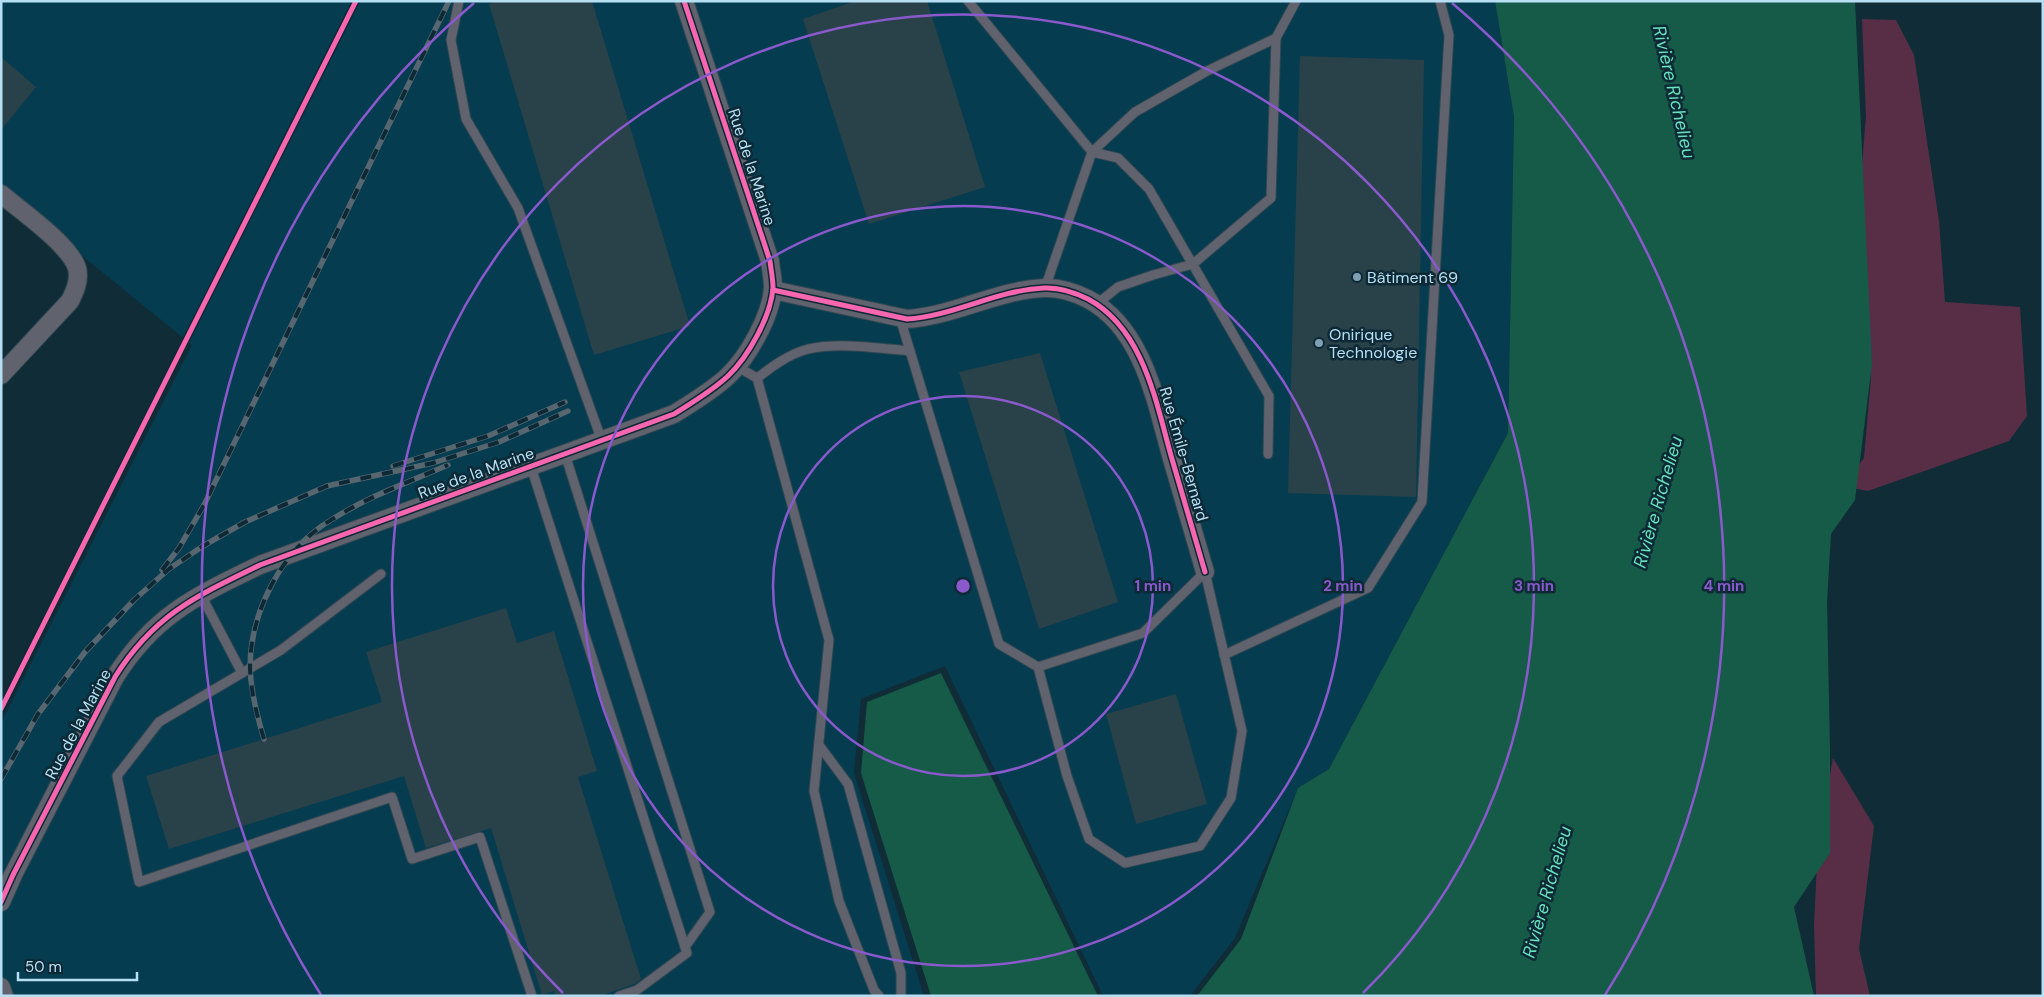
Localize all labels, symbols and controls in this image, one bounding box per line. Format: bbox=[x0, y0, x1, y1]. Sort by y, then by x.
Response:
water label: Rivière Richelieu bbox=[1647, 23, 1701, 161]
street label: Rue de la Marine bbox=[723, 106, 781, 228]
place label: Bâtiment 69 bbox=[1367, 267, 1458, 288]
marker: Bâtiment 69 bbox=[1351, 271, 1363, 283]
place label: Onirique Technologie bbox=[1329, 324, 1417, 363]
marker: Onirique Technologie bbox=[1313, 337, 1325, 349]
street label: Rue Émile-Bernard bbox=[1155, 384, 1213, 524]
water label: Rivière Richelieu bbox=[1628, 433, 1688, 571]
street label: Rue de la Marine bbox=[415, 442, 537, 504]
text: 1 min bbox=[1135, 576, 1171, 596]
text: 2 min bbox=[1323, 576, 1363, 596]
text: 3 min bbox=[1514, 576, 1554, 596]
text: 4 min bbox=[1704, 576, 1744, 596]
centre of rings bbox=[954, 577, 972, 595]
street label: Rue de la Marine bbox=[40, 665, 116, 783]
water label: Rivière Richelieu bbox=[1517, 823, 1577, 961]
scale bar bbox=[18, 950, 136, 982]
text: 50 m bbox=[25, 957, 62, 977]

